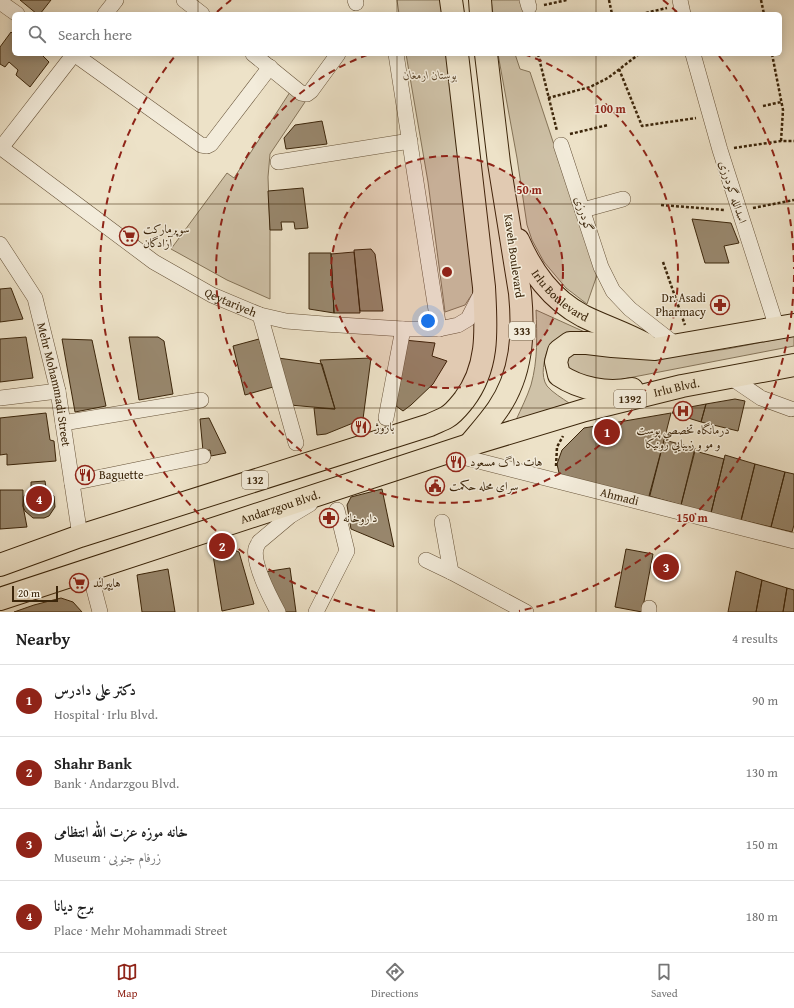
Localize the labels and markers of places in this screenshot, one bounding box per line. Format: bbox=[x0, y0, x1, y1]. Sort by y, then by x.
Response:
place label: سوپرمارکت آزادگان bbox=[143, 220, 190, 251]
supermarket icon: سوپرمارکت آزادگان bbox=[118, 225, 140, 247]
centre of rings bbox=[440, 265, 454, 279]
place label: Dr. Asadi Pharmacy bbox=[655, 289, 707, 320]
pharmacy icon: Dr. Asadi Pharmacy bbox=[709, 294, 731, 316]
hospital icon: درمانگاه تخصصي پوست و مو و زيبايي رونيكا bbox=[672, 400, 694, 422]
restaurant icon: باروژ bbox=[350, 416, 372, 438]
pin: 1 bbox=[594, 417, 620, 447]
place label: باروژ bbox=[374, 418, 394, 435]
place label: درمانگاه تخصصي پوست و مو و زيبايي رونيكا bbox=[636, 421, 730, 454]
restaurant icon: هات داگ مسعود bbox=[445, 451, 467, 473]
place label: هات داگ مسعود bbox=[470, 453, 542, 470]
restaurant icon: Baguette bbox=[74, 464, 96, 486]
place label: Baguette bbox=[99, 466, 144, 483]
public building icon: سرای محله حکمت bbox=[424, 475, 446, 497]
place label: سرای محله حکمت bbox=[449, 477, 518, 494]
pin: 4 bbox=[26, 484, 52, 514]
pharmacy icon: داروخانه bbox=[318, 507, 340, 529]
place label: داروخانه bbox=[343, 509, 377, 526]
pin: 2 bbox=[209, 531, 235, 561]
pin: 3 bbox=[653, 552, 679, 582]
supermarket icon: هایپرلند bbox=[68, 572, 90, 594]
place label: هایپرلند bbox=[93, 574, 121, 591]

